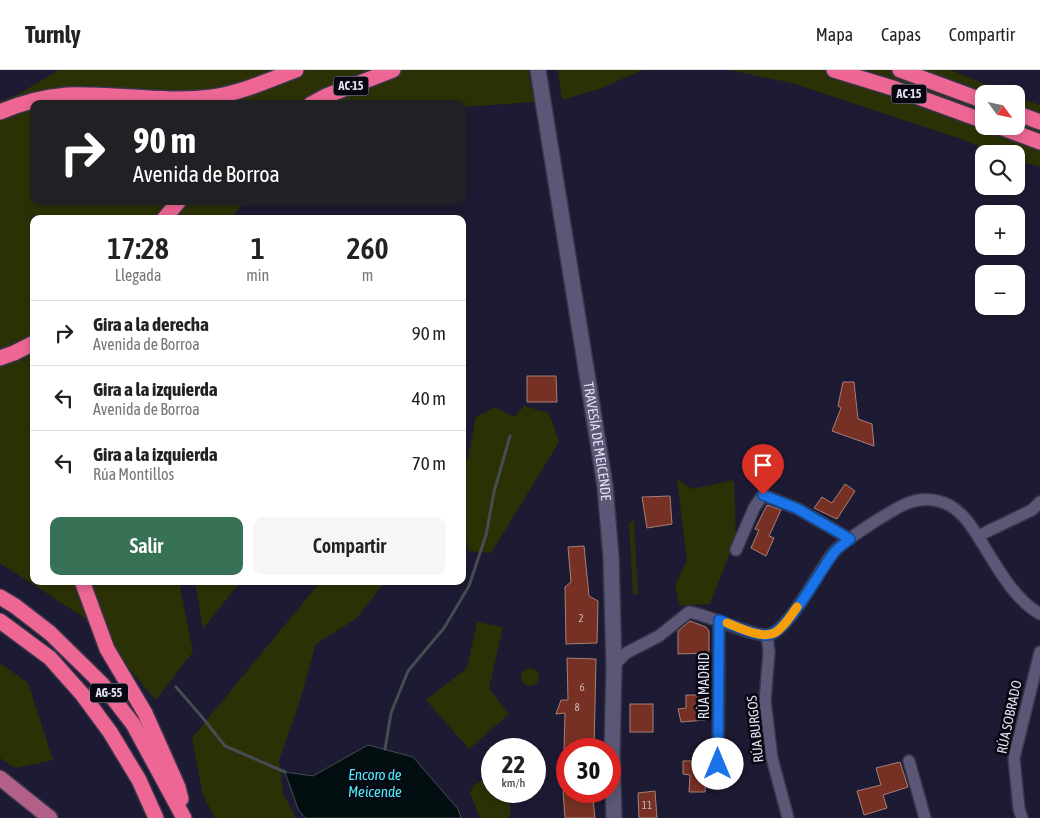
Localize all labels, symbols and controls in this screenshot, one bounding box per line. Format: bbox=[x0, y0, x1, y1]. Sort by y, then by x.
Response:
text: Turnly bbox=[25, 21, 81, 48]
text: Mapa bbox=[816, 24, 853, 45]
text: Capas bbox=[881, 24, 921, 45]
text: Compartir bbox=[949, 24, 1015, 45]
road number: AC-15 bbox=[334, 77, 368, 96]
road number: AC-15 bbox=[892, 84, 926, 104]
north arrow bbox=[975, 85, 1025, 135]
map controls bbox=[975, 85, 1025, 315]
icon: right bbox=[50, 120, 115, 185]
text: 90 m bbox=[133, 120, 196, 160]
button: search bbox=[975, 145, 1025, 195]
text: Avenida de Borroa bbox=[133, 161, 280, 187]
button: + bbox=[975, 205, 1025, 255]
text: 17:28 bbox=[107, 231, 169, 265]
text: 1 bbox=[251, 231, 265, 265]
text: 260 bbox=[346, 231, 389, 265]
button: − bbox=[975, 265, 1025, 315]
text: Llegada bbox=[115, 266, 161, 284]
text: min bbox=[246, 266, 269, 284]
text: m bbox=[362, 266, 373, 284]
text: Gira a la derecha bbox=[93, 313, 209, 335]
icon: right bbox=[50, 319, 78, 347]
text: 90 m bbox=[412, 322, 446, 344]
text: Avenida de Borroa bbox=[93, 335, 200, 353]
text: Gira a la izquierda bbox=[93, 378, 218, 400]
street label: TRAVESÍA DE MEICENDE bbox=[580, 381, 614, 501]
icon: left bbox=[50, 384, 78, 412]
text: 40 m bbox=[412, 387, 446, 409]
text: Avenida de Borroa bbox=[93, 400, 200, 418]
text: Gira a la izquierda bbox=[93, 443, 218, 465]
pin bbox=[742, 444, 784, 495]
icon: left bbox=[50, 449, 78, 477]
icon: arrive bbox=[749, 451, 777, 479]
text: 70 m bbox=[412, 452, 446, 474]
text: Rúa Montillos bbox=[93, 465, 174, 483]
button: Salir bbox=[50, 517, 243, 575]
button: Compartir bbox=[253, 517, 446, 575]
house number: 2 bbox=[578, 612, 584, 624]
street label: RÚA MADRID bbox=[696, 653, 712, 719]
street label: RÚA SOBRADO bbox=[993, 679, 1025, 755]
house number: 6 bbox=[579, 681, 585, 693]
road number: AG-55 bbox=[90, 684, 128, 702]
street label: RÚA BURGOS bbox=[744, 695, 766, 763]
house number: 8 bbox=[574, 701, 580, 713]
position arrow bbox=[691, 737, 743, 789]
speed limit sign: 30 bbox=[556, 738, 621, 803]
text: 22 bbox=[502, 750, 525, 778]
water label: Encoro de Meicende bbox=[348, 766, 402, 800]
text: km/h bbox=[502, 776, 525, 790]
house number: 11 bbox=[642, 799, 652, 811]

